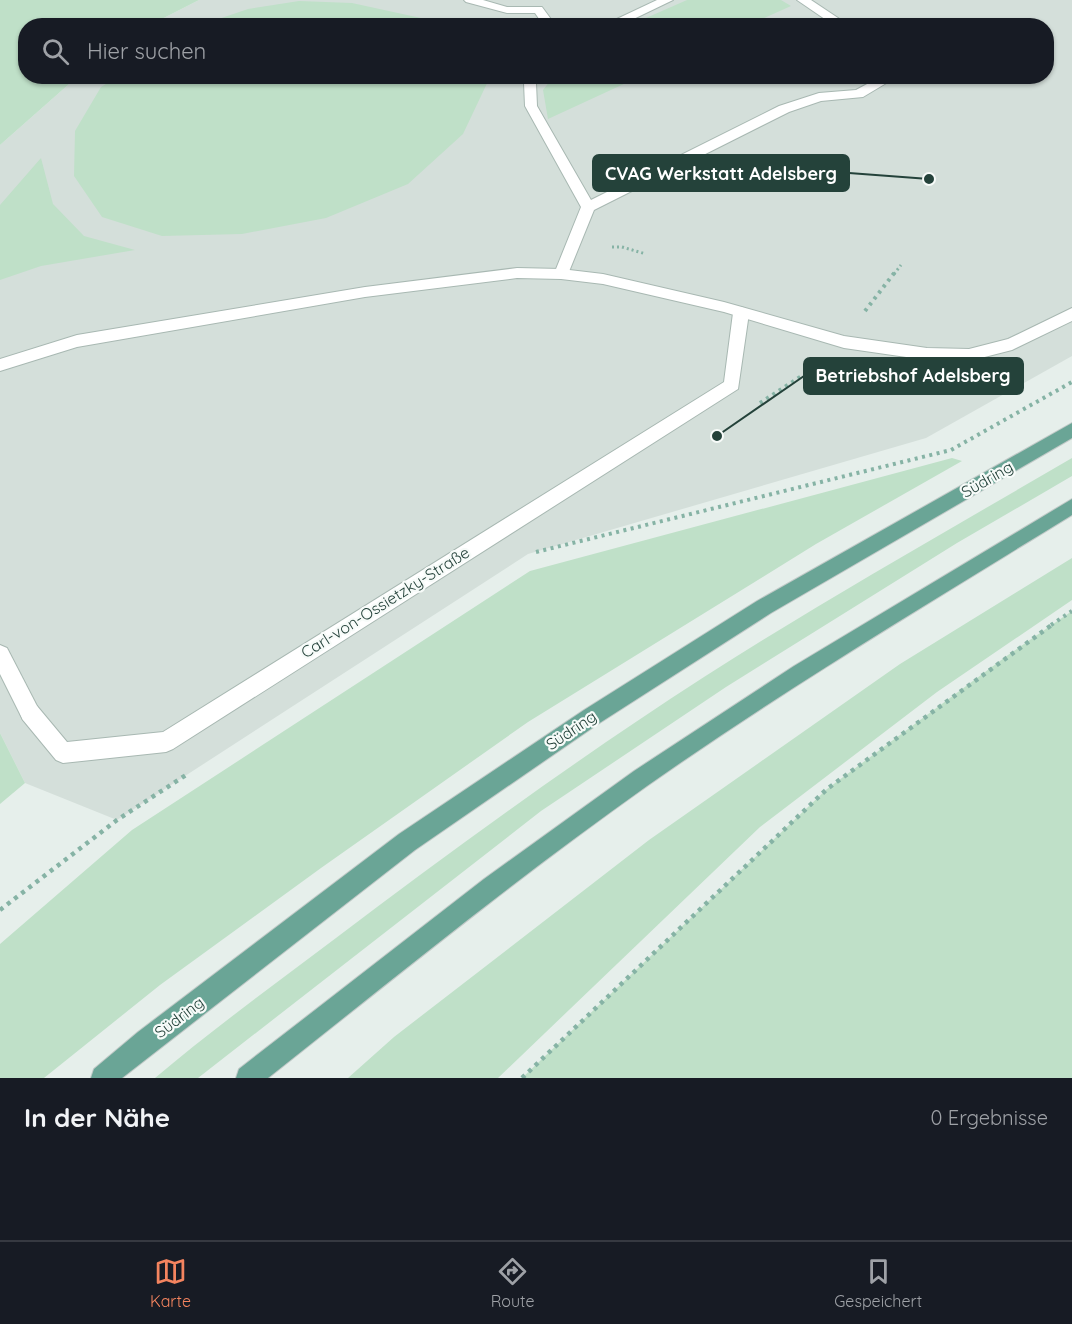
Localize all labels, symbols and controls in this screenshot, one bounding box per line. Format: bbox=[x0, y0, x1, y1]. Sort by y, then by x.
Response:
search box bbox=[18, 18, 1054, 84]
icon: search bbox=[39, 35, 72, 68]
text: Hier suchen bbox=[87, 37, 206, 65]
callout: CVAG Werkstatt Adelsberg bbox=[593, 155, 849, 191]
text: CVAG Werkstatt Adelsberg bbox=[605, 162, 837, 185]
callout: Betriebshof Adelsberg bbox=[804, 358, 1023, 394]
text: Betriebshof Adelsberg bbox=[815, 364, 1011, 387]
street label: Südring bbox=[957, 456, 1017, 502]
street label: Carl-von-Ossietzky-Straße bbox=[297, 542, 473, 662]
street label: Südring bbox=[542, 706, 600, 754]
street label: Südring bbox=[150, 992, 208, 1042]
text: In der Nähe bbox=[24, 1101, 170, 1134]
text: 0 Ergebnisse bbox=[930, 1105, 1048, 1130]
tab: Karte bbox=[150, 1255, 191, 1311]
tab: Route bbox=[491, 1255, 534, 1311]
tab: Gespeichert bbox=[834, 1255, 922, 1311]

